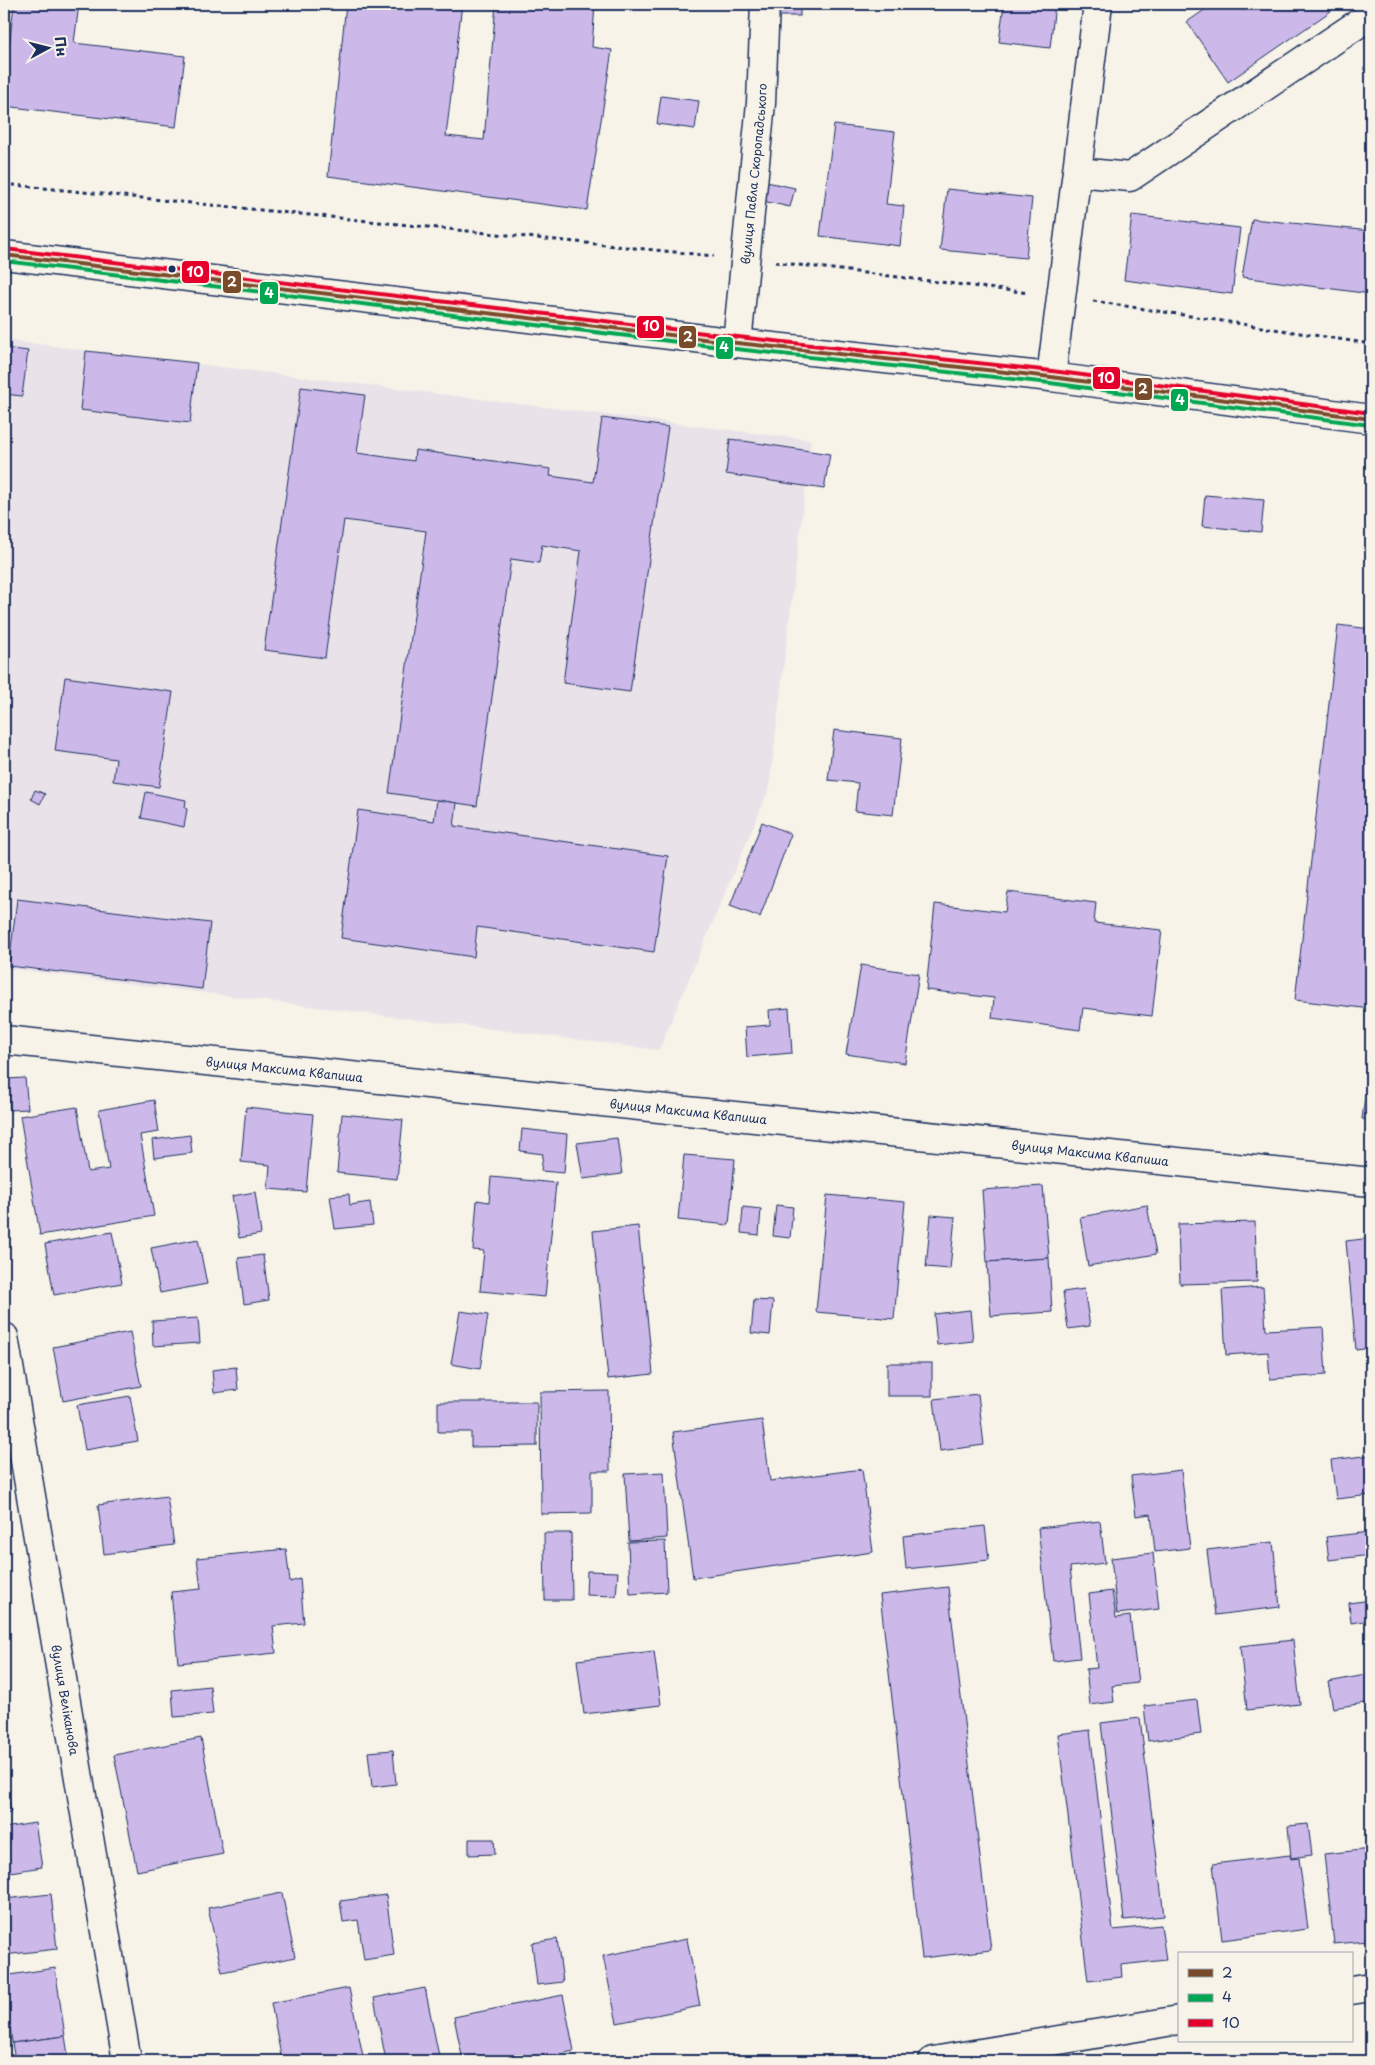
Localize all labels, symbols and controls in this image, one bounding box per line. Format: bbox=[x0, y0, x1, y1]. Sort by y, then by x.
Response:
north arrow bbox=[22, 22, 72, 72]
text: Пн bbox=[50, 35, 73, 58]
street label: вулиця Павла Скоропадського bbox=[736, 83, 771, 265]
line badge: 10 bbox=[181, 260, 210, 284]
text: 10 bbox=[186, 261, 204, 282]
unlabelled marker bbox=[167, 264, 177, 274]
line badge: 2 bbox=[222, 270, 242, 294]
text: 2 bbox=[227, 271, 237, 292]
line badge: 4 bbox=[259, 281, 279, 305]
text: 4 bbox=[264, 282, 274, 303]
line badge: 10 bbox=[636, 315, 665, 339]
text: 10 bbox=[642, 315, 660, 336]
line badge: 2 bbox=[678, 325, 697, 349]
text: 2 bbox=[683, 326, 693, 347]
line badge: 4 bbox=[715, 336, 734, 360]
text: 4 bbox=[719, 336, 729, 357]
line badge: 10 bbox=[1092, 366, 1121, 390]
text: 10 bbox=[1097, 367, 1115, 388]
line badge: 2 bbox=[1134, 377, 1153, 401]
text: 2 bbox=[1138, 378, 1148, 399]
line badge: 4 bbox=[1170, 388, 1189, 412]
text: 4 bbox=[1175, 389, 1185, 410]
street label: вулиця Максима Квапиша bbox=[205, 1052, 365, 1086]
street label: вулиця Максима Квапиша bbox=[609, 1094, 768, 1128]
street label: вулиця Максима Квапиша bbox=[1011, 1136, 1170, 1170]
street label: вулиця Веліканова bbox=[47, 1643, 84, 1757]
legend bbox=[1178, 1952, 1352, 2042]
text: 2 bbox=[1222, 1960, 1233, 1983]
text: 4 bbox=[1222, 1984, 1232, 2007]
text: 10 bbox=[1222, 2010, 1240, 2033]

